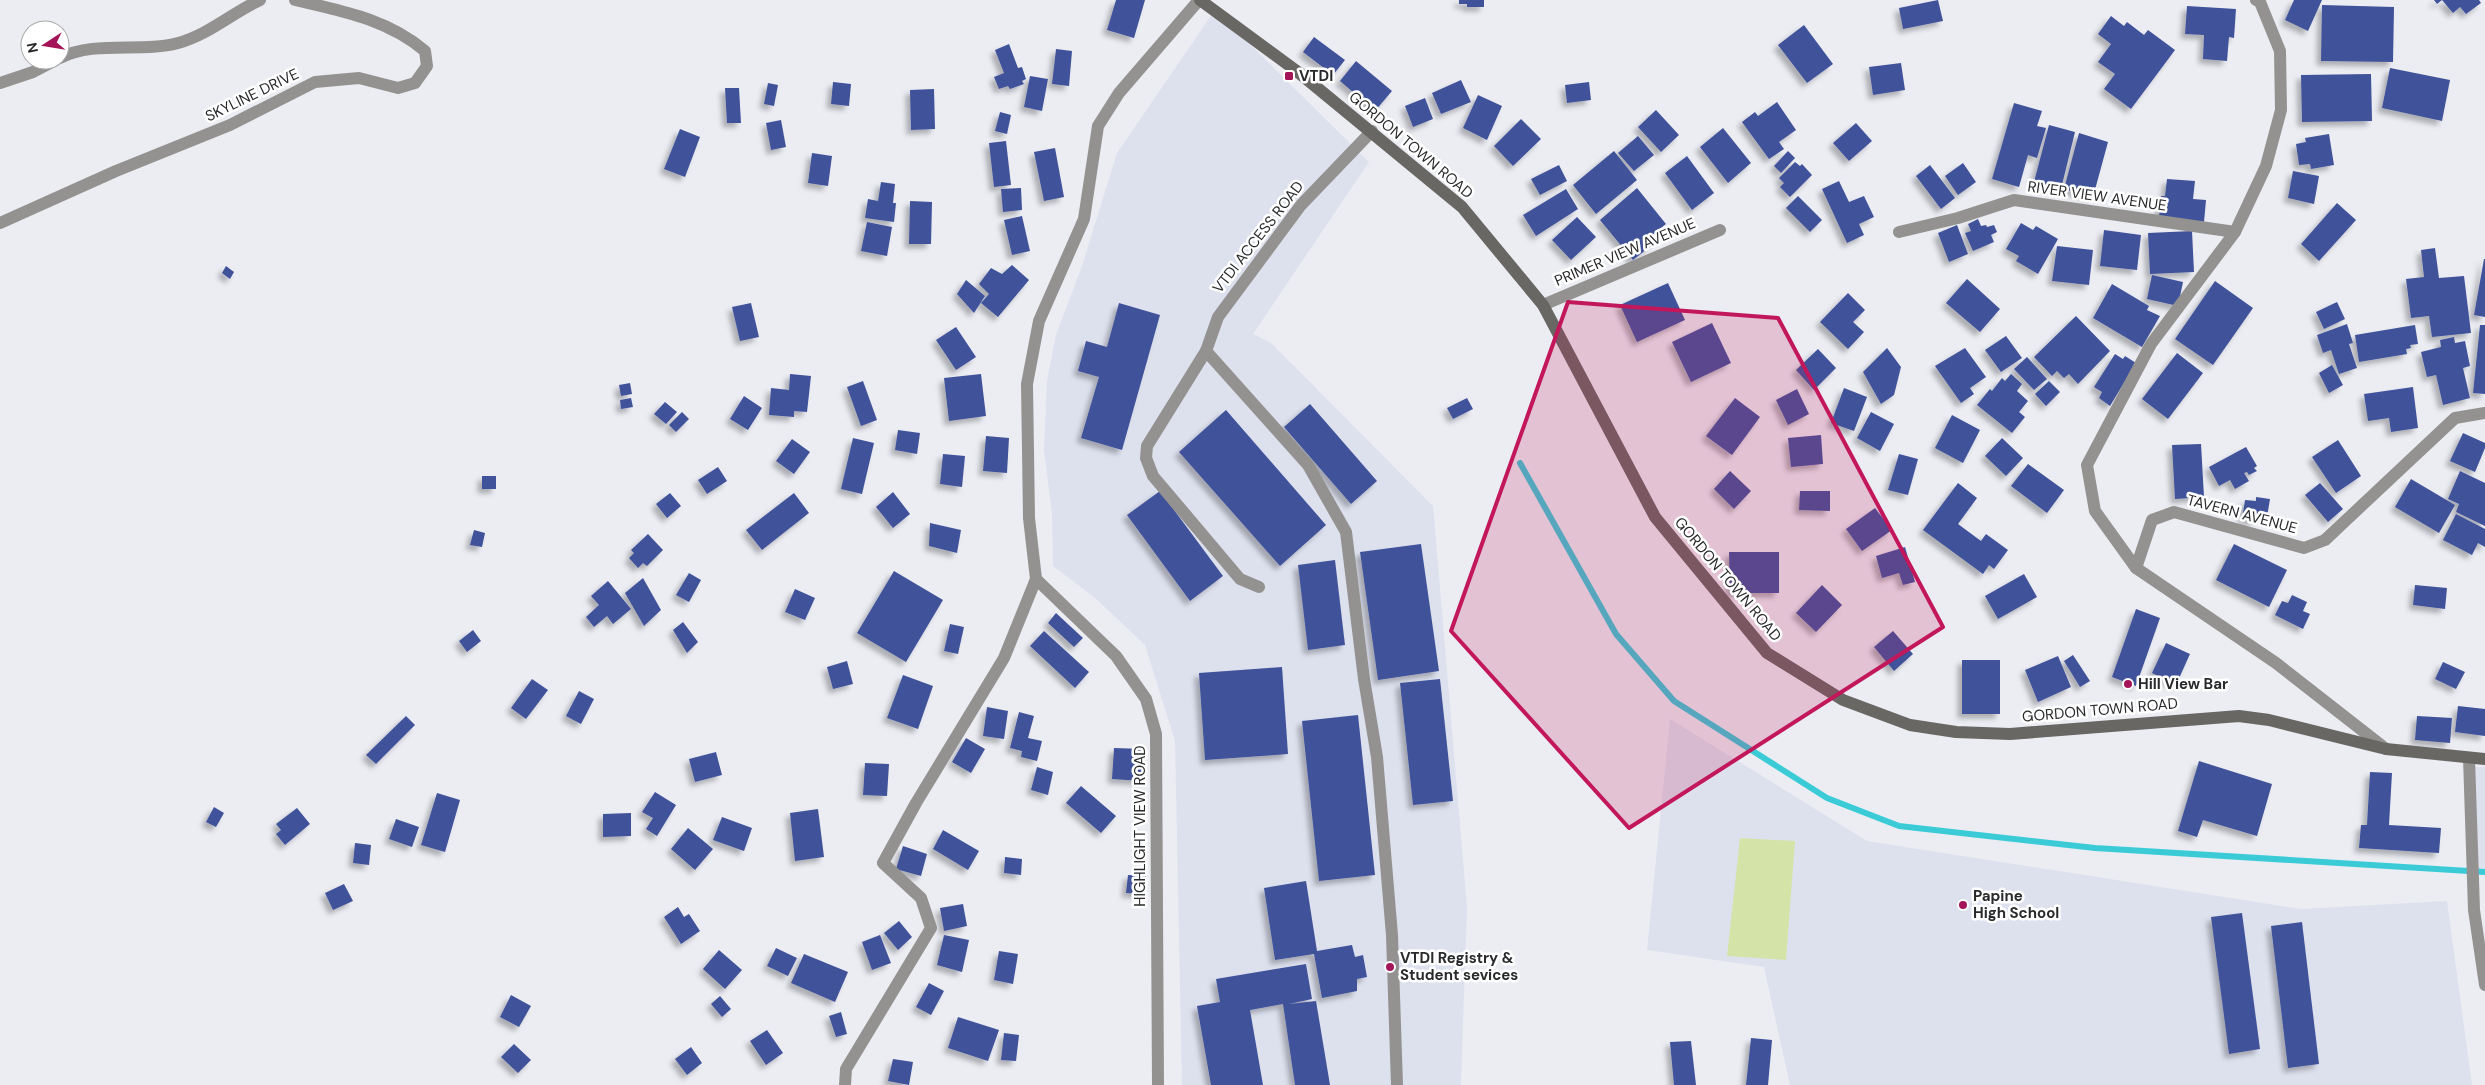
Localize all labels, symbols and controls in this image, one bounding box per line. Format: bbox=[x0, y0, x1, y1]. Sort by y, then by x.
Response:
north arrow bbox=[20, 20, 70, 70]
text: N bbox=[22, 41, 42, 55]
street label: SKYLINE DRIVE bbox=[202, 64, 302, 126]
place label: VTDI bbox=[1299, 66, 1333, 86]
marker: VTDI bbox=[1283, 70, 1295, 82]
street label: GORDON TOWN ROAD bbox=[1345, 87, 1477, 203]
street label: RIVER VIEW AVENUE bbox=[2026, 176, 2168, 216]
street label: VTDI ACCESS ROAD bbox=[1208, 177, 1308, 297]
street label: PRIMER VIEW AVENUE bbox=[1551, 213, 1699, 291]
street label: TAVERN AVENUE bbox=[2185, 490, 2299, 538]
street label: GORDON TOWN ROAD bbox=[1670, 513, 1786, 645]
place label: Hill View Bar bbox=[2138, 674, 2228, 694]
marker: Hill View Bar bbox=[2122, 678, 2134, 690]
street label: GORDON TOWN ROAD bbox=[2021, 693, 2179, 727]
street label: HIGHLIGHT VIEW ROAD bbox=[1130, 745, 1150, 907]
place label: Papine High School bbox=[1973, 886, 2059, 923]
marker: Papine High School bbox=[1957, 899, 1969, 911]
place label: VTDI Registry & Student sevices bbox=[1400, 948, 1518, 985]
marker: VTDI Registry & Student sevices bbox=[1384, 961, 1396, 973]

